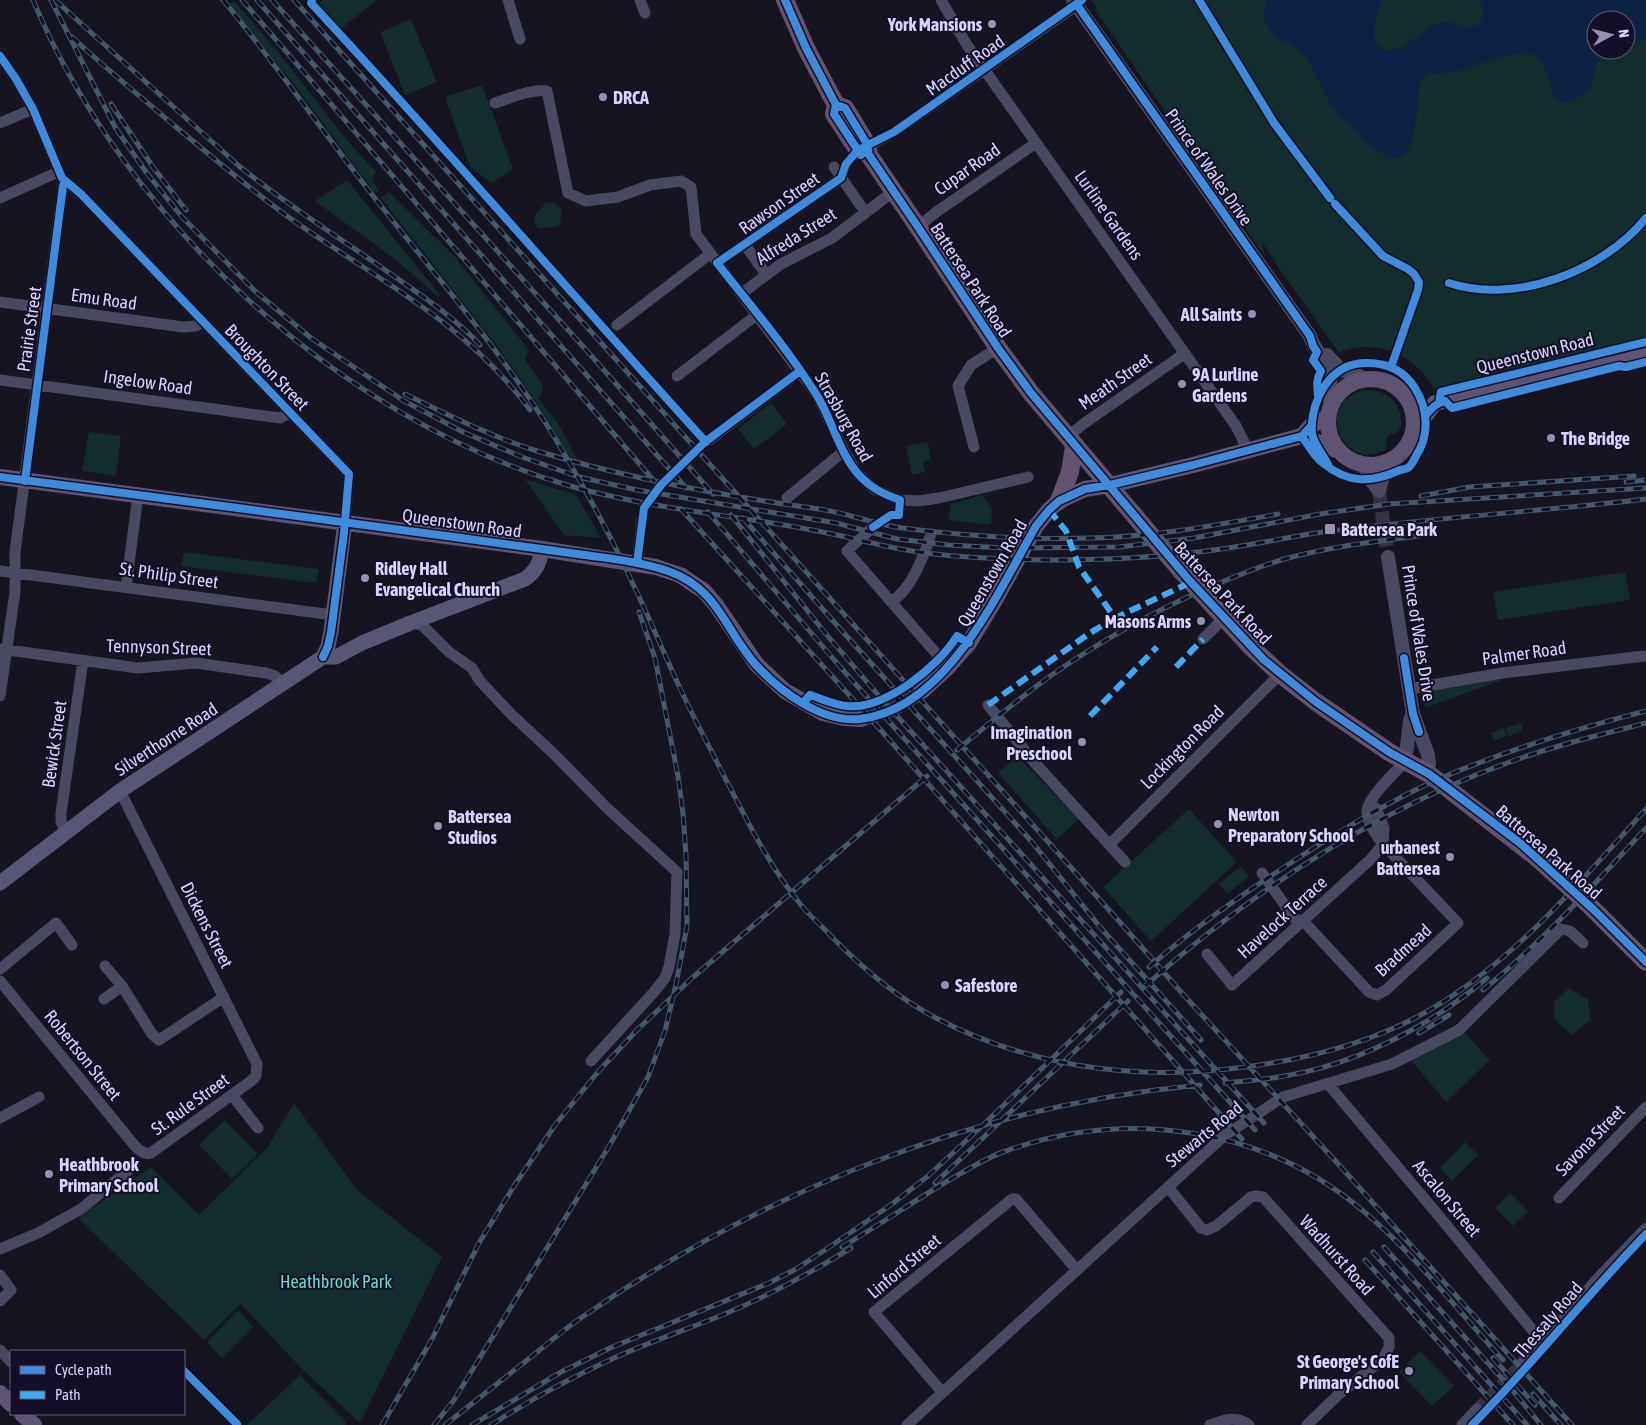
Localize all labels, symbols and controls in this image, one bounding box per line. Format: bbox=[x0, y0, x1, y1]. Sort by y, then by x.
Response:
north arrow bbox=[1586, 10, 1636, 60]
place label: York Mansions bbox=[887, 14, 983, 35]
marker: York Mansions bbox=[986, 18, 998, 30]
text: N bbox=[1615, 28, 1632, 38]
street label: Macduff Road bbox=[922, 30, 1008, 100]
place label: DRCA bbox=[613, 87, 649, 108]
marker: DRCA bbox=[597, 91, 609, 103]
street label: Prince of Wales Drive bbox=[1161, 105, 1257, 229]
street label: Cupar Road bbox=[930, 139, 1004, 199]
street label: Lurline Gardens bbox=[1070, 166, 1148, 264]
street label: Rawson Street bbox=[735, 168, 823, 238]
street label: Alfreda Street bbox=[752, 203, 840, 269]
street label: Battersea Park Road bbox=[926, 219, 1016, 341]
street label: Emu Road bbox=[70, 284, 138, 314]
street label: Prairie Street bbox=[13, 285, 45, 373]
place label: All Saints bbox=[1180, 304, 1243, 325]
marker: All Saints bbox=[1246, 308, 1258, 320]
street label: Broughton Street bbox=[221, 320, 313, 414]
street label: Queenstown Road bbox=[1474, 328, 1596, 378]
street label: Meath Street bbox=[1074, 348, 1156, 414]
place label: 9A Lurline Gardens bbox=[1192, 364, 1259, 406]
street label: Ingelow Road bbox=[102, 365, 194, 399]
street label: Strasburg Road bbox=[811, 369, 877, 465]
marker: 9A Lurline Gardens bbox=[1176, 378, 1188, 390]
place label: The Bridge bbox=[1561, 428, 1630, 449]
marker: The Bridge bbox=[1545, 432, 1557, 444]
street label: Queenstown Road bbox=[401, 504, 523, 542]
street label: Queenstown Road bbox=[953, 516, 1031, 630]
place label: Battersea Park bbox=[1341, 519, 1438, 540]
marker: Battersea Park bbox=[1323, 522, 1337, 536]
street label: Battersea Park Road bbox=[1170, 537, 1276, 649]
street label: St. Philip Street bbox=[118, 558, 220, 592]
place label: Ridley Hall Evangelical Church bbox=[375, 558, 500, 600]
street label: Prince of Wales Drive bbox=[1398, 563, 1440, 703]
marker: Ridley Hall Evangelical Church bbox=[359, 572, 371, 584]
place label: Masons Arms bbox=[1105, 611, 1192, 632]
marker: Masons Arms bbox=[1195, 615, 1207, 627]
street label: Tennyson Street bbox=[106, 635, 212, 659]
street label: Palmer Road bbox=[1481, 637, 1567, 669]
street label: Silverthorne Road bbox=[111, 698, 221, 780]
street label: Bewick Street bbox=[37, 699, 71, 789]
street label: Lockington Road bbox=[1136, 701, 1228, 793]
place label: Imagination Preschool bbox=[991, 722, 1072, 764]
marker: Imagination Preschool bbox=[1076, 736, 1088, 748]
street label: Battersea Park Road bbox=[1492, 801, 1606, 903]
place label: Newton Preparatory School bbox=[1228, 804, 1354, 846]
place label: Battersea Studios bbox=[448, 806, 511, 848]
marker: Newton Preparatory School bbox=[1212, 818, 1224, 830]
marker: Battersea Studios bbox=[432, 820, 444, 832]
place label: urbanest Battersea bbox=[1377, 837, 1441, 879]
marker: urbanest Battersea bbox=[1444, 851, 1456, 863]
street label: Havelock Terrace bbox=[1233, 871, 1331, 963]
street label: Dickens Street bbox=[176, 879, 238, 971]
street label: Bradmead bbox=[1371, 919, 1435, 981]
place label: Safestore bbox=[955, 975, 1017, 996]
marker: Safestore bbox=[939, 979, 951, 991]
street label: Robertson Street bbox=[40, 1006, 126, 1104]
street label: St. Rule Street bbox=[147, 1069, 233, 1139]
street label: Stewarts Road bbox=[1161, 1097, 1247, 1171]
street label: Savona Street bbox=[1551, 1100, 1629, 1180]
place label: Heathbrook Primary School bbox=[59, 1154, 159, 1196]
street label: Ascalon Street bbox=[1409, 1155, 1485, 1241]
marker: Heathbrook Primary School bbox=[43, 1168, 55, 1180]
street label: Wadhurst Road bbox=[1296, 1211, 1378, 1299]
street label: Linford Street bbox=[863, 1229, 945, 1303]
park label: Heathbrook Park bbox=[280, 1271, 392, 1292]
street label: Thessaly Road bbox=[1509, 1278, 1587, 1362]
legend bbox=[10, 1350, 185, 1415]
place label: St George's CofE Primary School bbox=[1297, 1351, 1399, 1393]
text: Cycle path bbox=[55, 1361, 112, 1378]
marker: St George's CofE Primary School bbox=[1403, 1365, 1415, 1377]
text: Path bbox=[55, 1386, 81, 1403]

